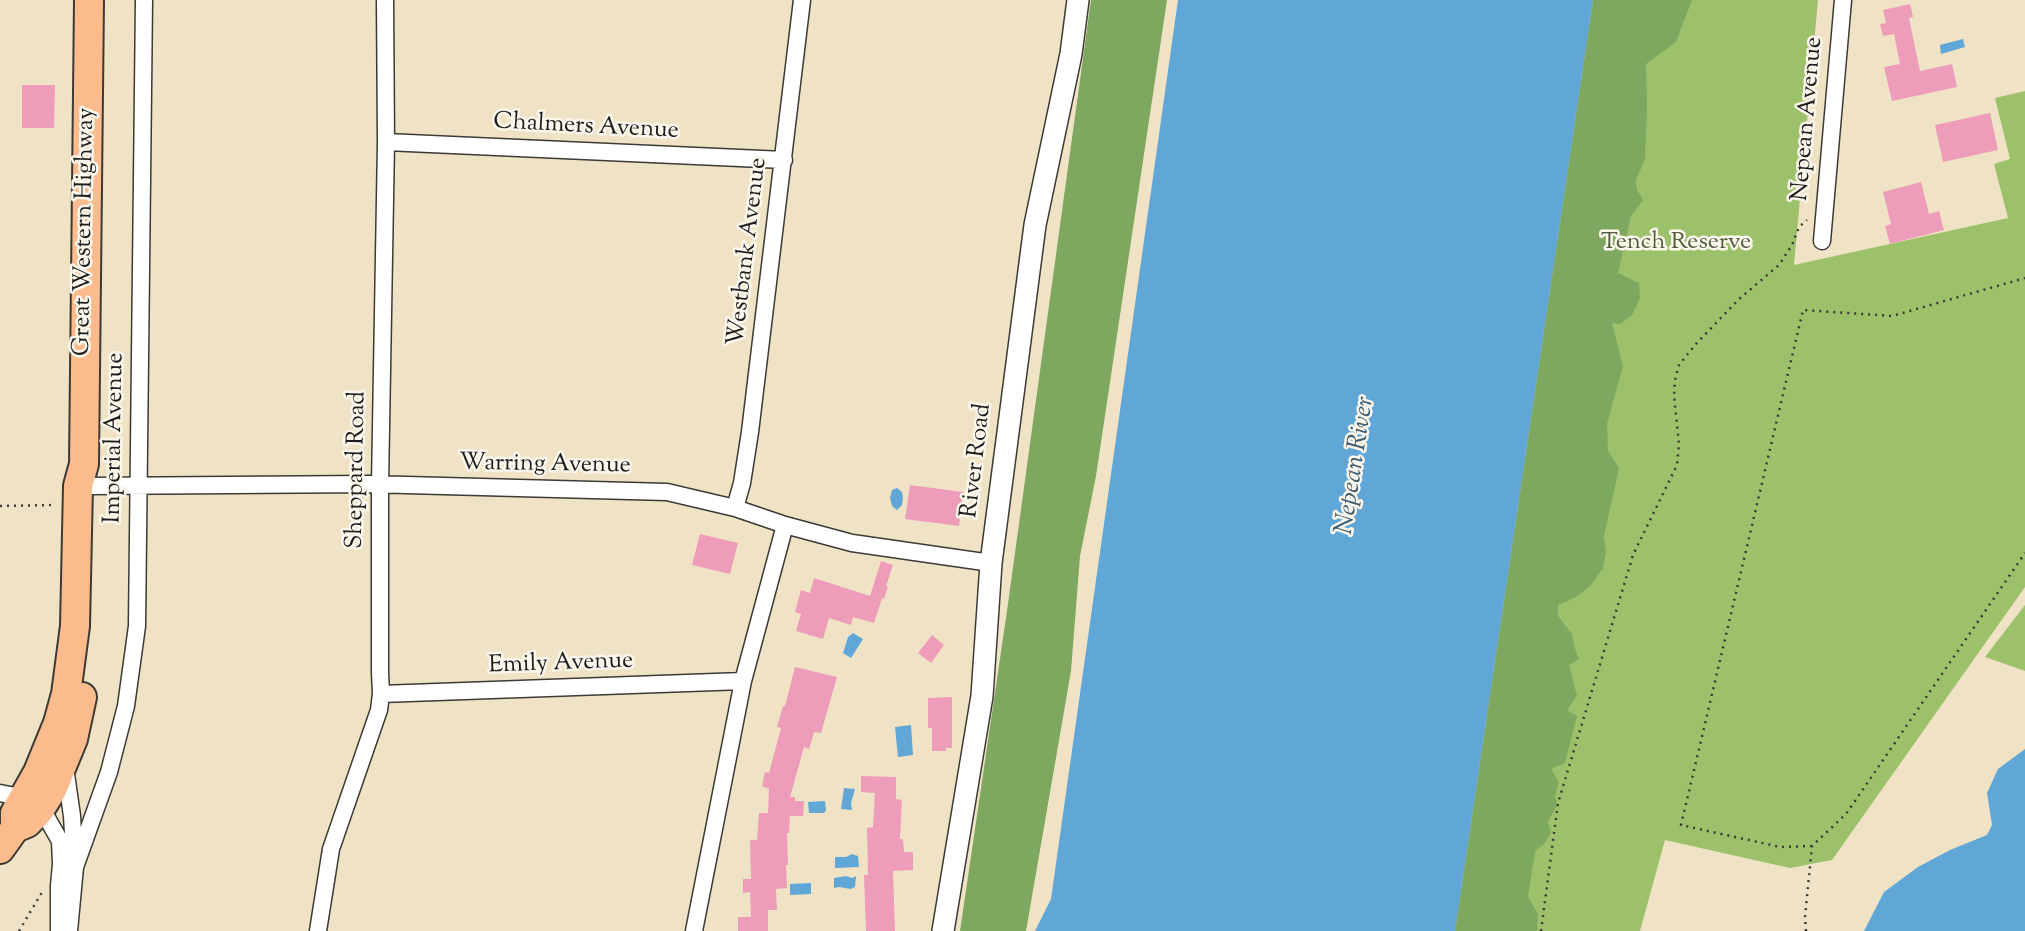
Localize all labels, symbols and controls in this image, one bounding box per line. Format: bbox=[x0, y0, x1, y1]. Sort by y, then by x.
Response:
street label: Nepean Avenue bbox=[1787, 36, 1831, 202]
street label: Great Western Highway bbox=[69, 108, 103, 356]
street label: Chalmers Avenue bbox=[493, 109, 679, 147]
street label: Westbank Avenue bbox=[723, 156, 775, 348]
park label: Tench Reserve bbox=[1601, 230, 1751, 258]
street label: Imperial Avenue bbox=[100, 352, 132, 524]
street label: Sheppard Road bbox=[342, 391, 374, 549]
water label: Nepean River bbox=[1331, 395, 1383, 537]
street label: River Road bbox=[957, 402, 999, 520]
street label: Warring Avenue bbox=[459, 450, 631, 482]
street label: Emily Avenue bbox=[488, 648, 634, 682]

